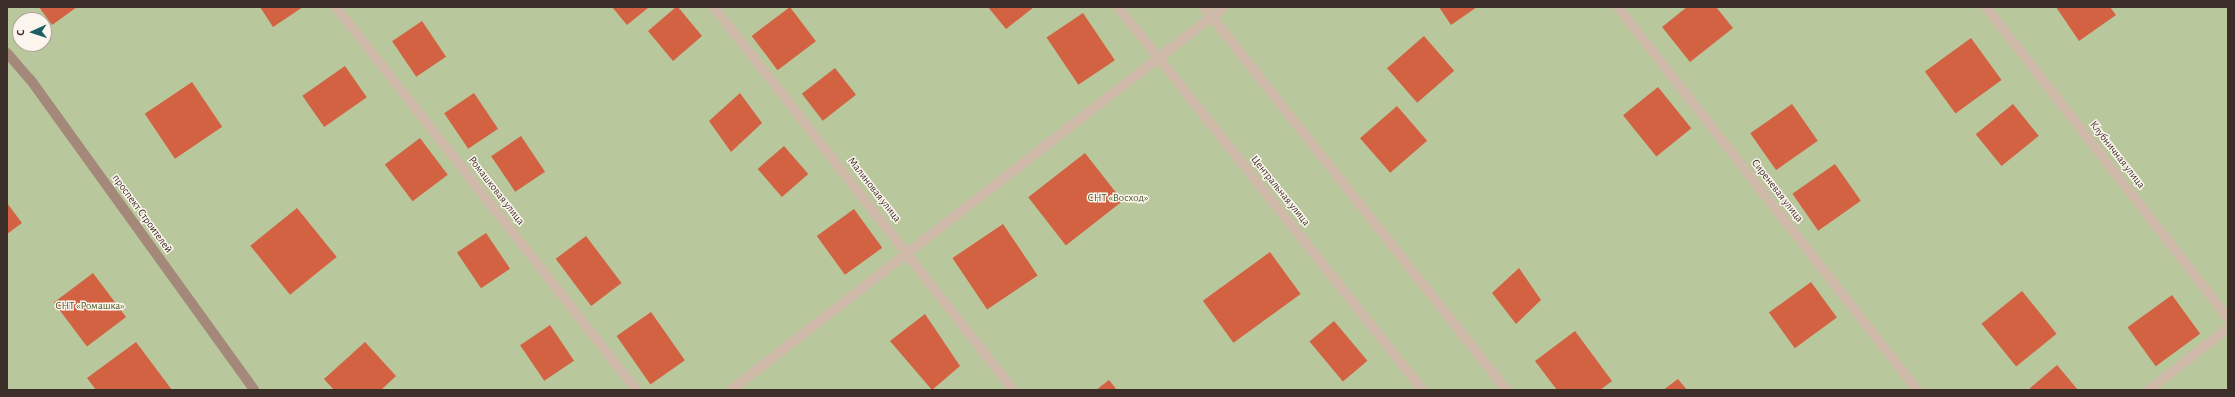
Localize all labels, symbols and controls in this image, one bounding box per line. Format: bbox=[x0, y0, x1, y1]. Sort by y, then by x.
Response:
north arrow bbox=[12, 12, 52, 52]
text: С bbox=[15, 29, 26, 36]
street label: Клубничная улица bbox=[2087, 119, 2147, 191]
street label: Центральная улица bbox=[1248, 153, 1312, 229]
street label: Ромашковая улица bbox=[465, 154, 527, 228]
street label: Малиновая улица bbox=[845, 155, 903, 225]
street label: Сиреневая улица bbox=[1748, 157, 1806, 225]
street label: проспект Строителей bbox=[109, 172, 175, 256]
park label: СНТ «Восход» bbox=[1088, 191, 1148, 205]
park label: СНТ «Ромашка» bbox=[55, 299, 125, 313]

